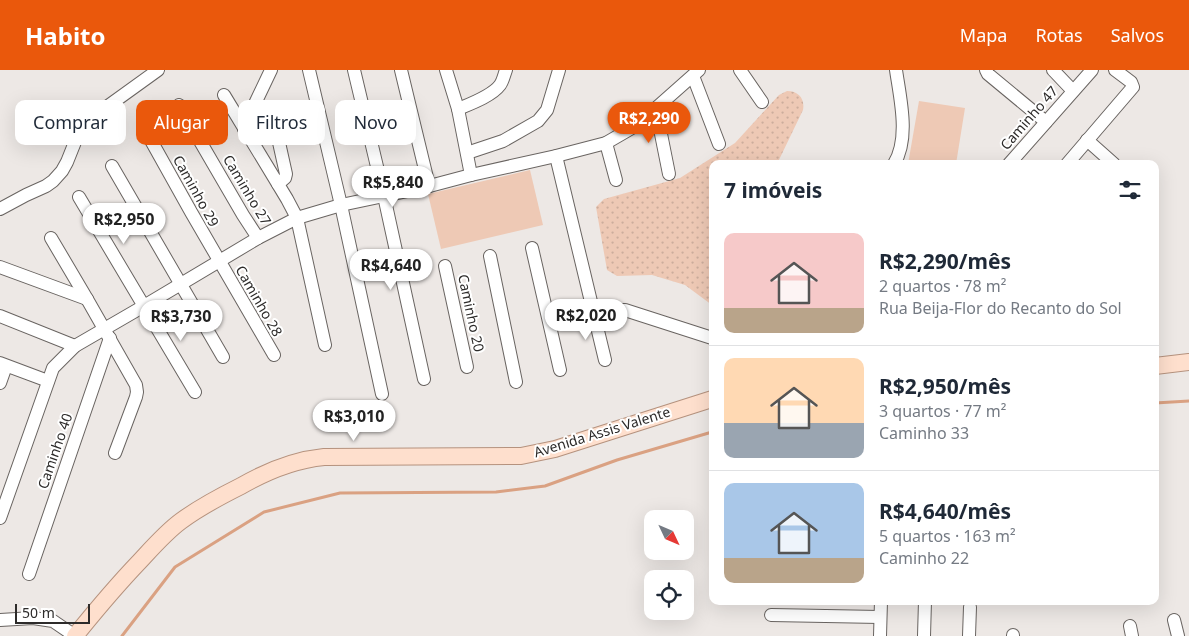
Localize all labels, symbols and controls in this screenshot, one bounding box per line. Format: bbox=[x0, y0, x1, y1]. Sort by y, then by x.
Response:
text: Habito bbox=[25, 19, 106, 52]
text: Mapa bbox=[960, 23, 1007, 47]
text: Rotas bbox=[1035, 23, 1083, 47]
text: Salvos bbox=[1111, 23, 1164, 47]
street label: Caminho 47 bbox=[996, 82, 1062, 154]
chip: Comprar bbox=[15, 100, 126, 145]
chip: Alugar bbox=[136, 100, 228, 145]
chip: Filtros bbox=[238, 100, 325, 145]
chip: Novo bbox=[335, 100, 416, 145]
pin: R$2,290 bbox=[603, 102, 695, 144]
text: R$2,290 bbox=[619, 107, 679, 129]
street label: Caminho 27 bbox=[219, 151, 276, 228]
street label: Caminho 29 bbox=[169, 152, 224, 230]
pin: R$5,840 bbox=[347, 166, 439, 208]
text: R$5,840 bbox=[363, 171, 423, 193]
text: 7 imóveis bbox=[724, 176, 822, 204]
icon: filters bbox=[1116, 176, 1144, 204]
pin: R$2,950 bbox=[78, 202, 170, 245]
text: R$2,950 bbox=[94, 208, 154, 230]
text: R$2,290/mês bbox=[879, 247, 1011, 275]
pin: R$4,640 bbox=[345, 248, 437, 291]
icon: home bbox=[764, 253, 824, 313]
text: R$4,640 bbox=[361, 254, 421, 276]
street label: Caminho 28 bbox=[231, 262, 287, 340]
street label: Caminho 20 bbox=[454, 272, 489, 353]
text: 2 quartos · 78 m² bbox=[879, 275, 1006, 297]
text: Rua Beija-Flor do Recanto do Sol bbox=[879, 297, 1122, 319]
pin: R$2,020 bbox=[540, 298, 632, 341]
pin: R$3,730 bbox=[135, 300, 227, 342]
text: R$2,020 bbox=[556, 304, 616, 326]
text: R$3,730 bbox=[151, 305, 211, 327]
text: R$2,950/mês bbox=[879, 372, 1011, 400]
icon: home bbox=[764, 378, 824, 438]
pin: R$3,010 bbox=[308, 400, 400, 442]
text: 3 quartos · 77 m² bbox=[879, 400, 1006, 422]
street label: Avenida Assis Valente bbox=[531, 402, 672, 461]
text: R$3,010 bbox=[324, 405, 384, 427]
street label: Caminho 40 bbox=[33, 410, 76, 491]
text: Caminho 33 bbox=[879, 422, 969, 444]
text: R$4,640/mês bbox=[879, 497, 1011, 525]
icon: home bbox=[764, 503, 824, 563]
north arrow bbox=[644, 510, 694, 560]
map controls bbox=[644, 510, 694, 620]
text: 5 quartos · 163 m² bbox=[879, 525, 1016, 547]
text: Caminho 22 bbox=[879, 547, 969, 569]
button: locate bbox=[644, 570, 694, 620]
scale bar bbox=[15, 601, 90, 624]
text: 50 m bbox=[22, 603, 55, 622]

